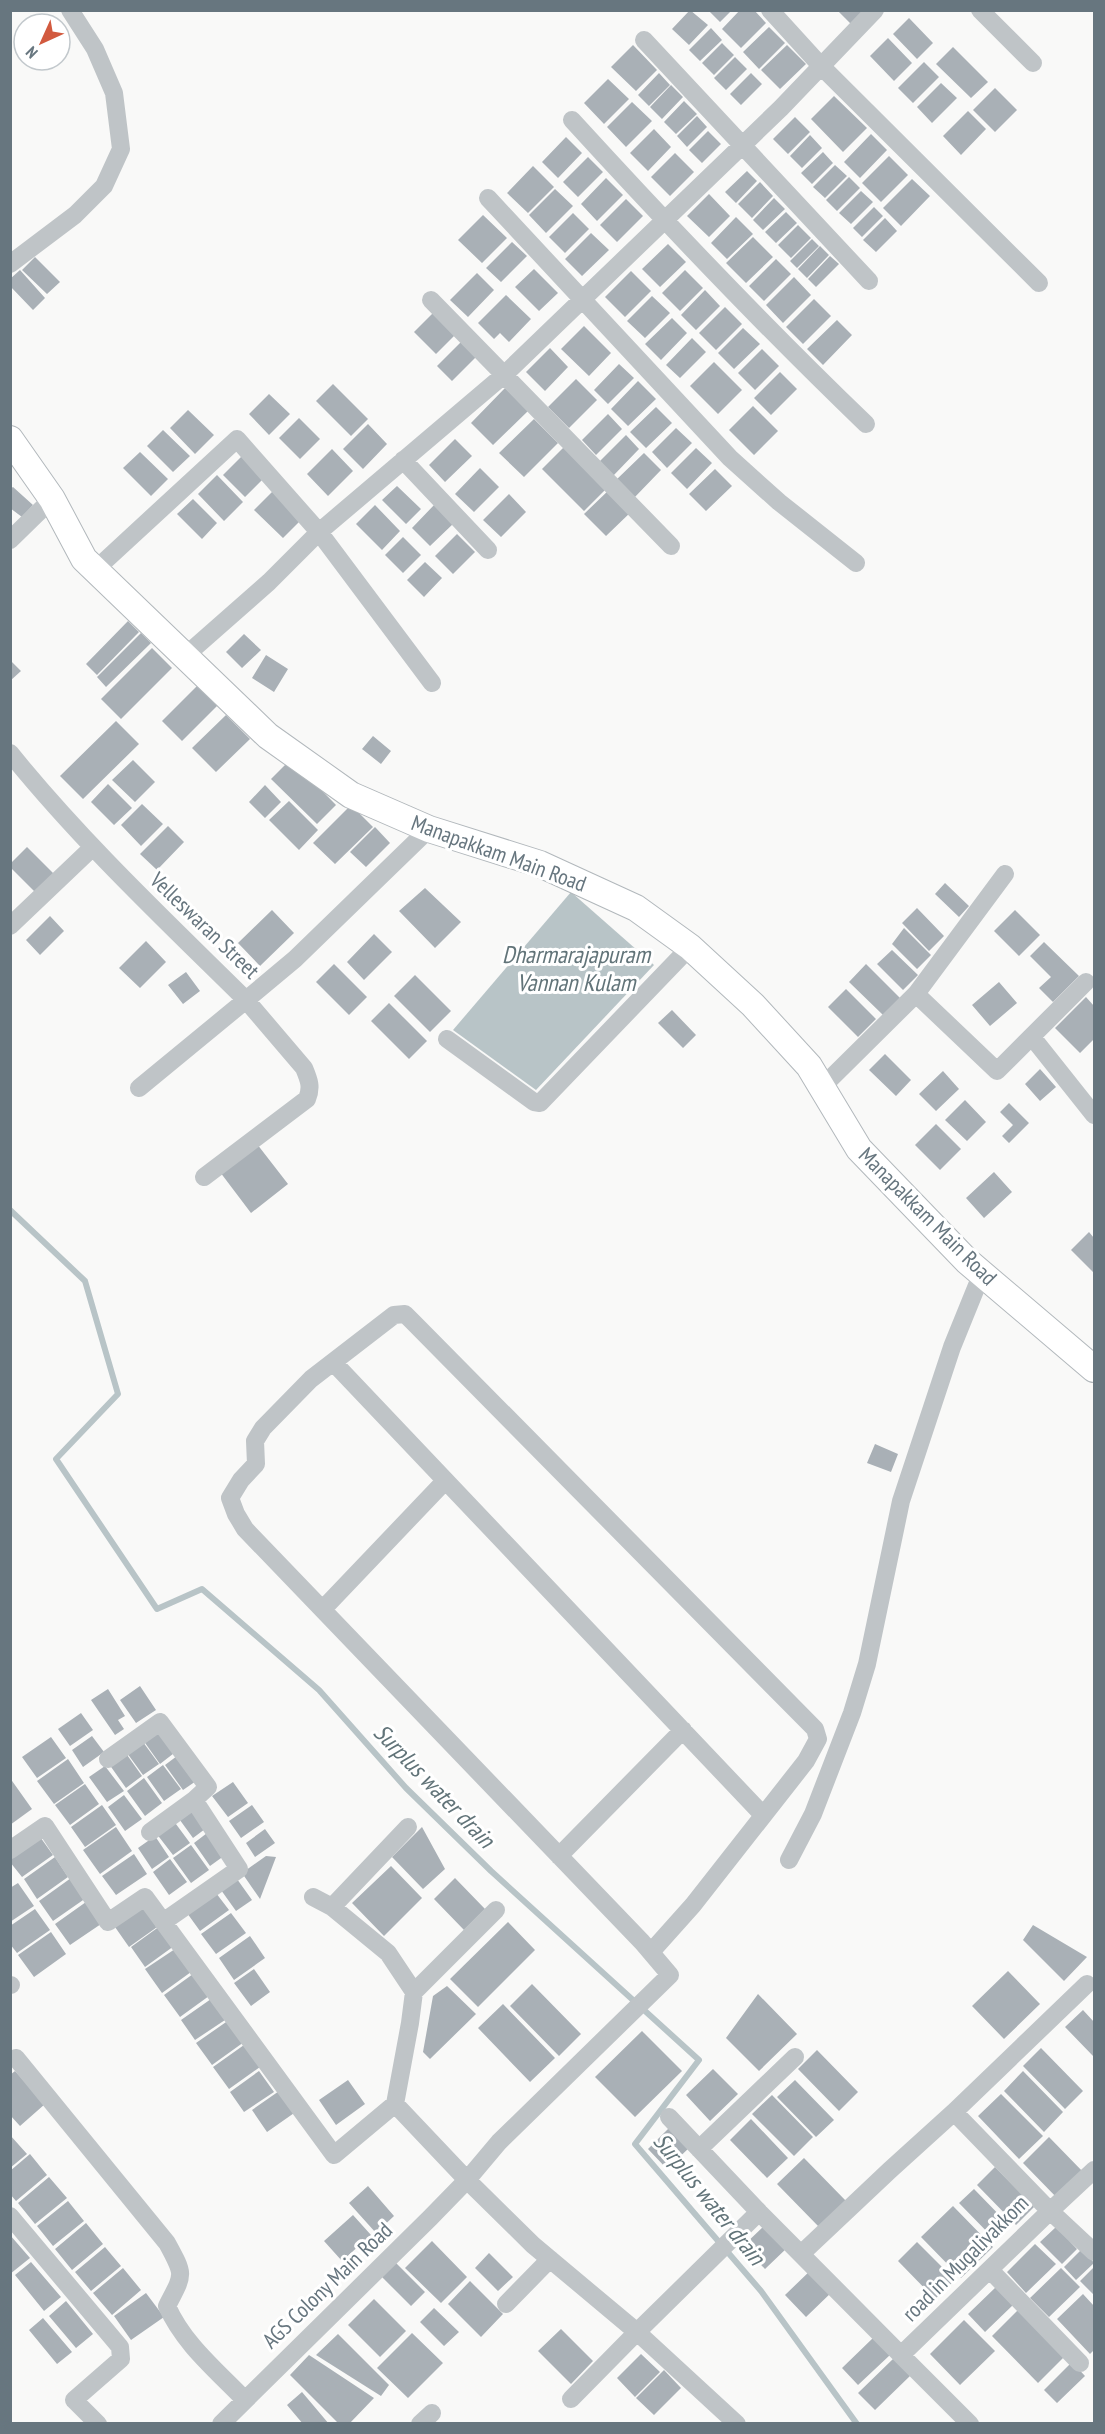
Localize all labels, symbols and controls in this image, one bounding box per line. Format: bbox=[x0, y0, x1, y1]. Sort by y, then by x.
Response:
north arrow bbox=[12, 12, 72, 72]
text: N bbox=[21, 42, 42, 63]
street label: Manapakkam Main Road bbox=[408, 808, 590, 898]
street label: Velleswaran Street bbox=[144, 865, 266, 984]
water label: Dharmarajapuram Vannan Kulam bbox=[502, 939, 651, 998]
street label: Manapakkam Main Road bbox=[853, 1141, 1003, 1291]
water label: Surplus water drain bbox=[367, 1717, 502, 1855]
water label: Surplus water drain bbox=[647, 2126, 773, 2272]
street label: road in Mugalivakkom bbox=[896, 2189, 1034, 2327]
street label: AGS Colony Main Road bbox=[256, 2216, 398, 2354]

